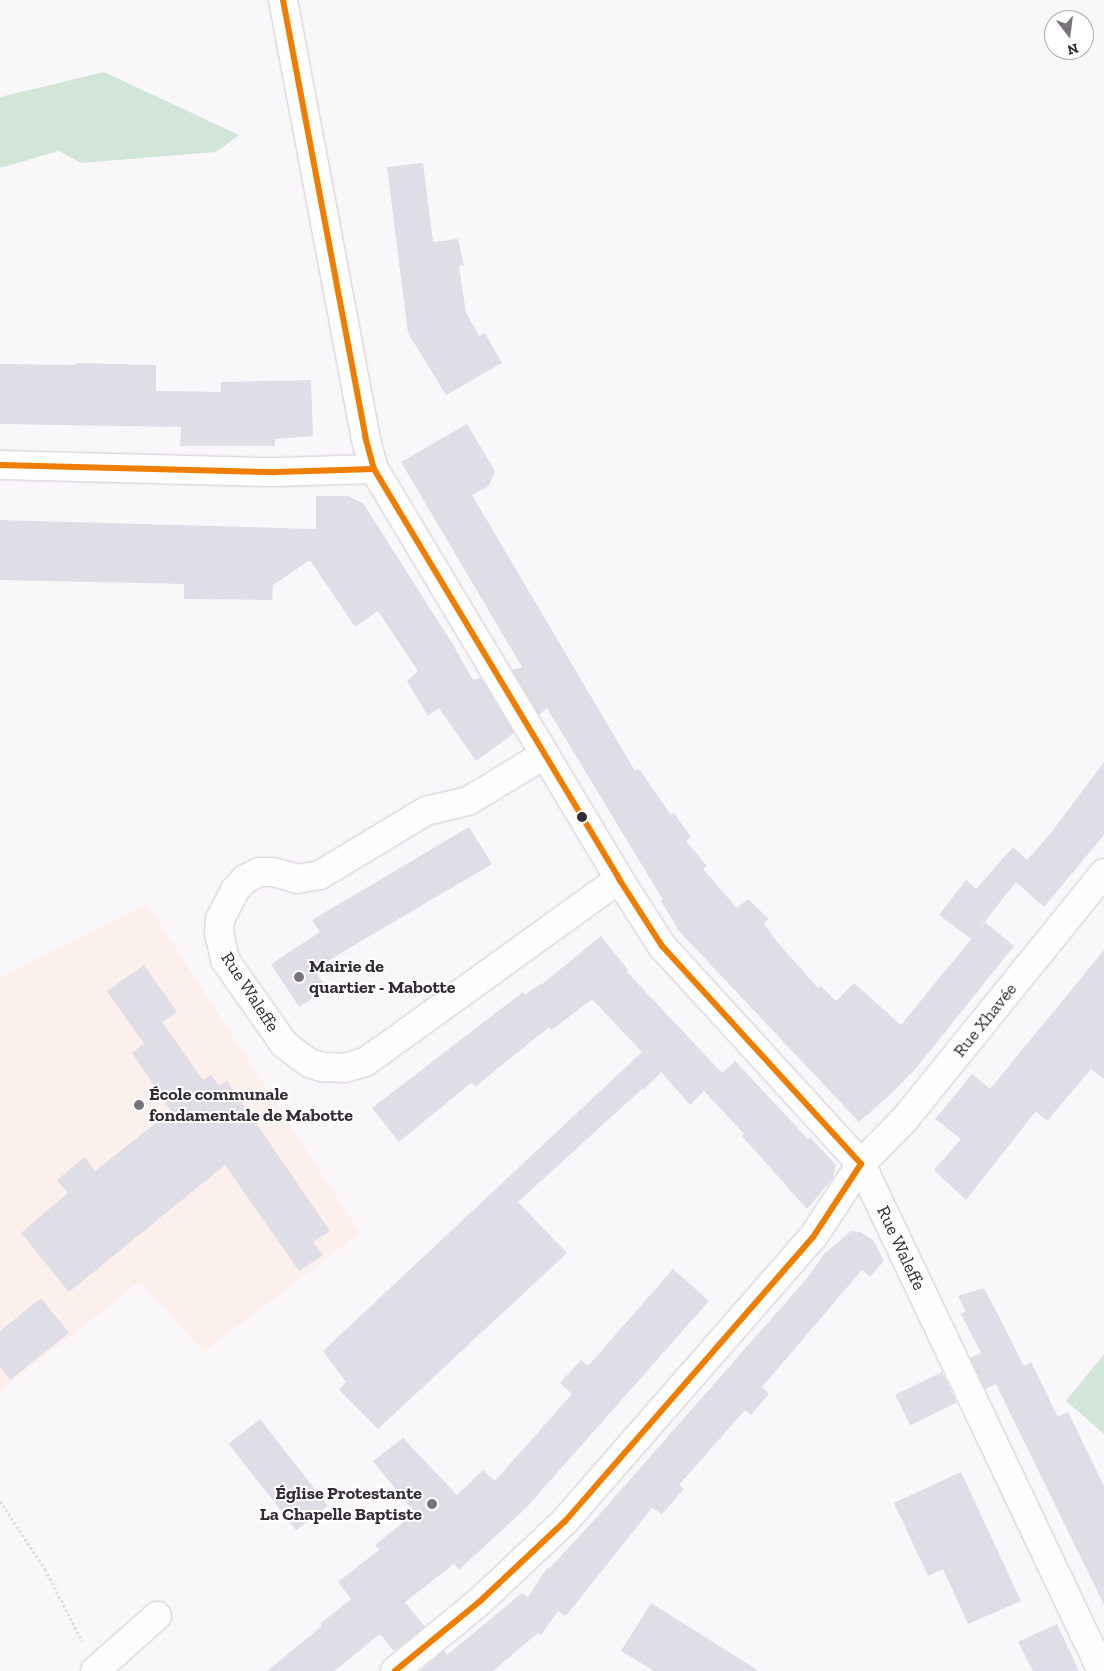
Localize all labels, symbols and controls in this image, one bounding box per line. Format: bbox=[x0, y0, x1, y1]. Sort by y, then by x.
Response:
north arrow bbox=[1044, 10, 1094, 60]
text: N bbox=[1065, 39, 1080, 59]
unlabelled marker bbox=[577, 812, 587, 822]
street label: Rue Waleffe bbox=[216, 948, 284, 1036]
place label: Mairie de quartier - Mabotte bbox=[309, 956, 456, 999]
marker: Mairie de quartier - Mabotte bbox=[293, 971, 305, 983]
street label: Rue Xhavée bbox=[949, 979, 1021, 1061]
place label: École communale fondamentale de Mabotte bbox=[149, 1084, 353, 1126]
marker: École communale fondamentale de Mabotte bbox=[133, 1099, 145, 1111]
street label: Rue Waleffe bbox=[872, 1202, 930, 1294]
place label: Église Protestante La Chapelle Baptiste bbox=[260, 1483, 422, 1526]
marker: Église Protestante La Chapelle Baptiste bbox=[426, 1498, 438, 1510]

